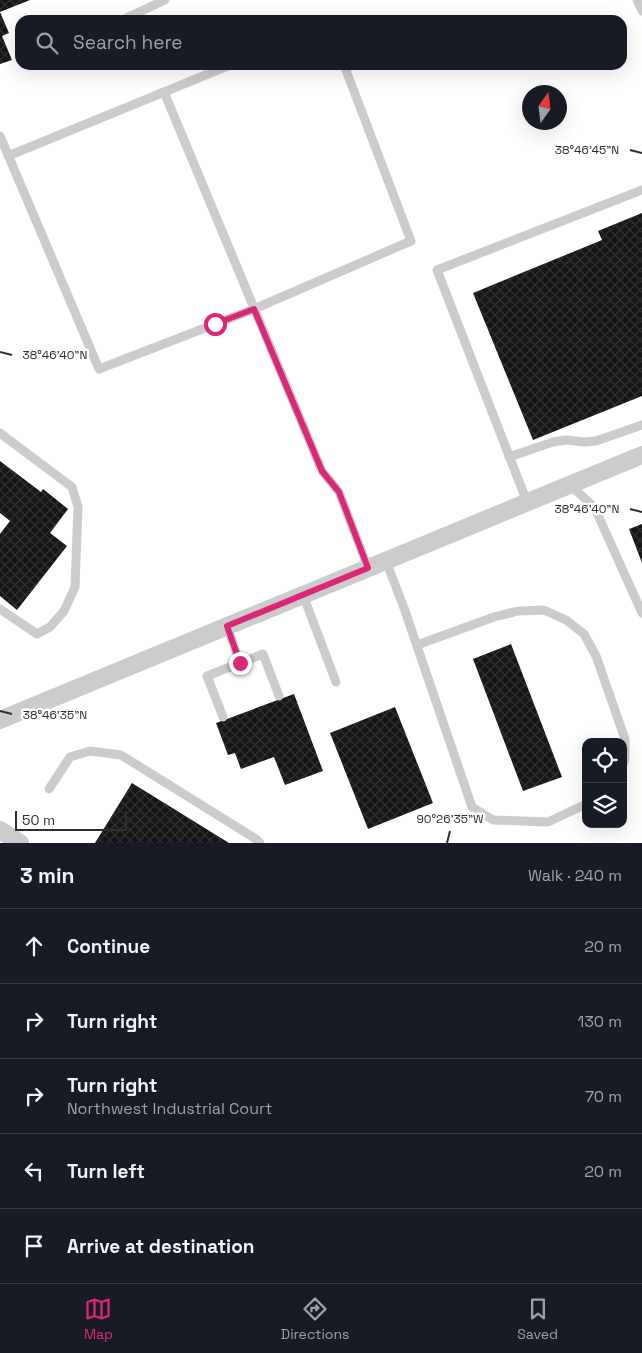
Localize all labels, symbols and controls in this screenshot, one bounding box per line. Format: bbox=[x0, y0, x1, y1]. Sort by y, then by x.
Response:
search box bbox=[15, 15, 627, 70]
icon: search bbox=[33, 29, 61, 57]
text: Search here bbox=[73, 30, 183, 55]
north arrow bbox=[522, 85, 567, 130]
text: 38°46'45"N bbox=[555, 142, 619, 158]
route start bbox=[204, 313, 227, 336]
text: 38°46'40"N bbox=[23, 347, 87, 363]
text: 38°46'40"N bbox=[555, 501, 619, 517]
route end bbox=[229, 652, 252, 675]
text: 38°46'35"N bbox=[23, 707, 87, 723]
map controls bbox=[582, 738, 627, 828]
button: locate bbox=[582, 738, 627, 783]
button: layers bbox=[582, 783, 627, 828]
scale bar bbox=[15, 808, 128, 831]
text: 50 m bbox=[22, 811, 55, 829]
text: 90°26'35"W bbox=[416, 811, 484, 827]
text: 3 min bbox=[20, 862, 75, 889]
text: Walk · 240 m bbox=[528, 865, 622, 886]
icon: ahead bbox=[20, 932, 48, 960]
text: Continue bbox=[67, 934, 150, 959]
text: 20 m bbox=[584, 936, 622, 957]
icon: right bbox=[20, 1007, 48, 1035]
text: Turn right bbox=[67, 1009, 157, 1034]
text: 130 m bbox=[578, 1011, 622, 1032]
text: Turn right bbox=[67, 1073, 157, 1098]
icon: right bbox=[20, 1082, 48, 1110]
text: 70 m bbox=[585, 1086, 622, 1107]
text: Northwest Industrial Court bbox=[67, 1098, 272, 1119]
icon: left bbox=[20, 1157, 48, 1185]
text: Turn left bbox=[67, 1159, 145, 1184]
text: 20 m bbox=[584, 1161, 622, 1182]
icon: arrive bbox=[20, 1232, 48, 1260]
text: Arrive at destination bbox=[67, 1234, 255, 1259]
tab: Map bbox=[84, 1295, 113, 1343]
tab: Directions bbox=[281, 1295, 349, 1343]
tab: Saved bbox=[517, 1295, 558, 1343]

